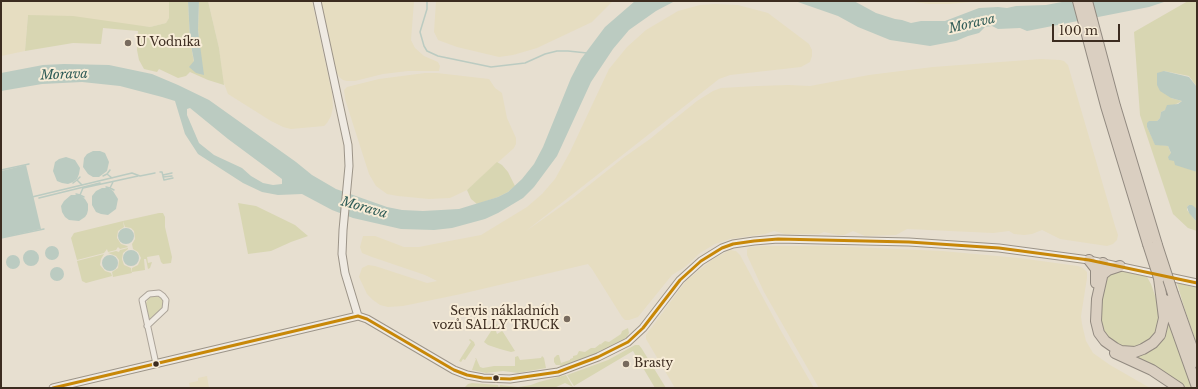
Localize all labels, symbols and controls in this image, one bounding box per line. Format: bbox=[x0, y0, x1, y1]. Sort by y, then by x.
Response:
water label: Morava bbox=[947, 11, 997, 37]
scale bar bbox=[1054, 16, 1122, 42]
text: 100 m bbox=[1059, 23, 1098, 38]
place label: U Vodníka bbox=[136, 36, 201, 50]
marker: U Vodníka bbox=[123, 38, 133, 48]
water label: Morava bbox=[40, 66, 88, 84]
water label: Morava bbox=[339, 194, 389, 222]
place label: Servis nákladních vozů SALLY TRUCK bbox=[432, 305, 559, 333]
marker: Servis nákladních vozů SALLY TRUCK bbox=[562, 314, 572, 324]
place label: Brasty bbox=[634, 357, 673, 371]
unlabelled marker bbox=[151, 359, 161, 369]
marker: Brasty bbox=[621, 359, 631, 369]
unlabelled marker bbox=[491, 373, 501, 383]

